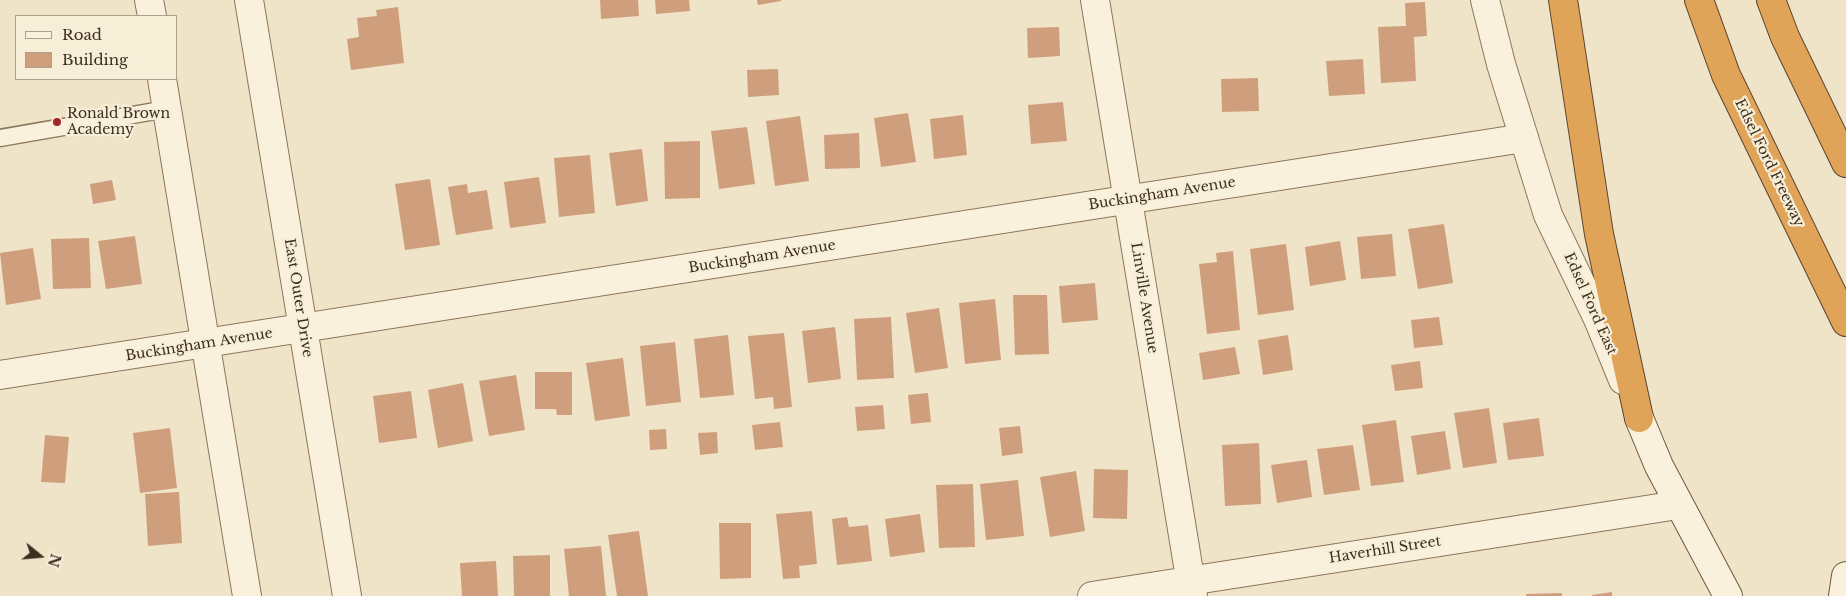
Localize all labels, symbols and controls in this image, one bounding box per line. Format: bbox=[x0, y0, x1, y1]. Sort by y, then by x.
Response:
legend bbox=[15, 15, 178, 80]
text: Road bbox=[62, 25, 102, 44]
text: Building bbox=[62, 50, 128, 69]
street label: Edsel Ford Freeway bbox=[1731, 96, 1807, 230]
place label: Ronald Brown Academy bbox=[67, 106, 170, 138]
marker: Ronald Brown Academy bbox=[51, 116, 63, 128]
street label: Buckingham Avenue bbox=[1087, 174, 1237, 214]
street label: East Outer Drive bbox=[280, 237, 316, 359]
street label: Buckingham Avenue bbox=[687, 237, 837, 277]
street label: Linville Avenue bbox=[1127, 241, 1161, 355]
street label: Edsel Ford East bbox=[1560, 250, 1620, 358]
street label: Buckingham Avenue bbox=[124, 325, 274, 365]
north arrow bbox=[15, 531, 65, 581]
street label: Haverhill Street bbox=[1328, 533, 1442, 567]
text: N bbox=[44, 551, 65, 569]

